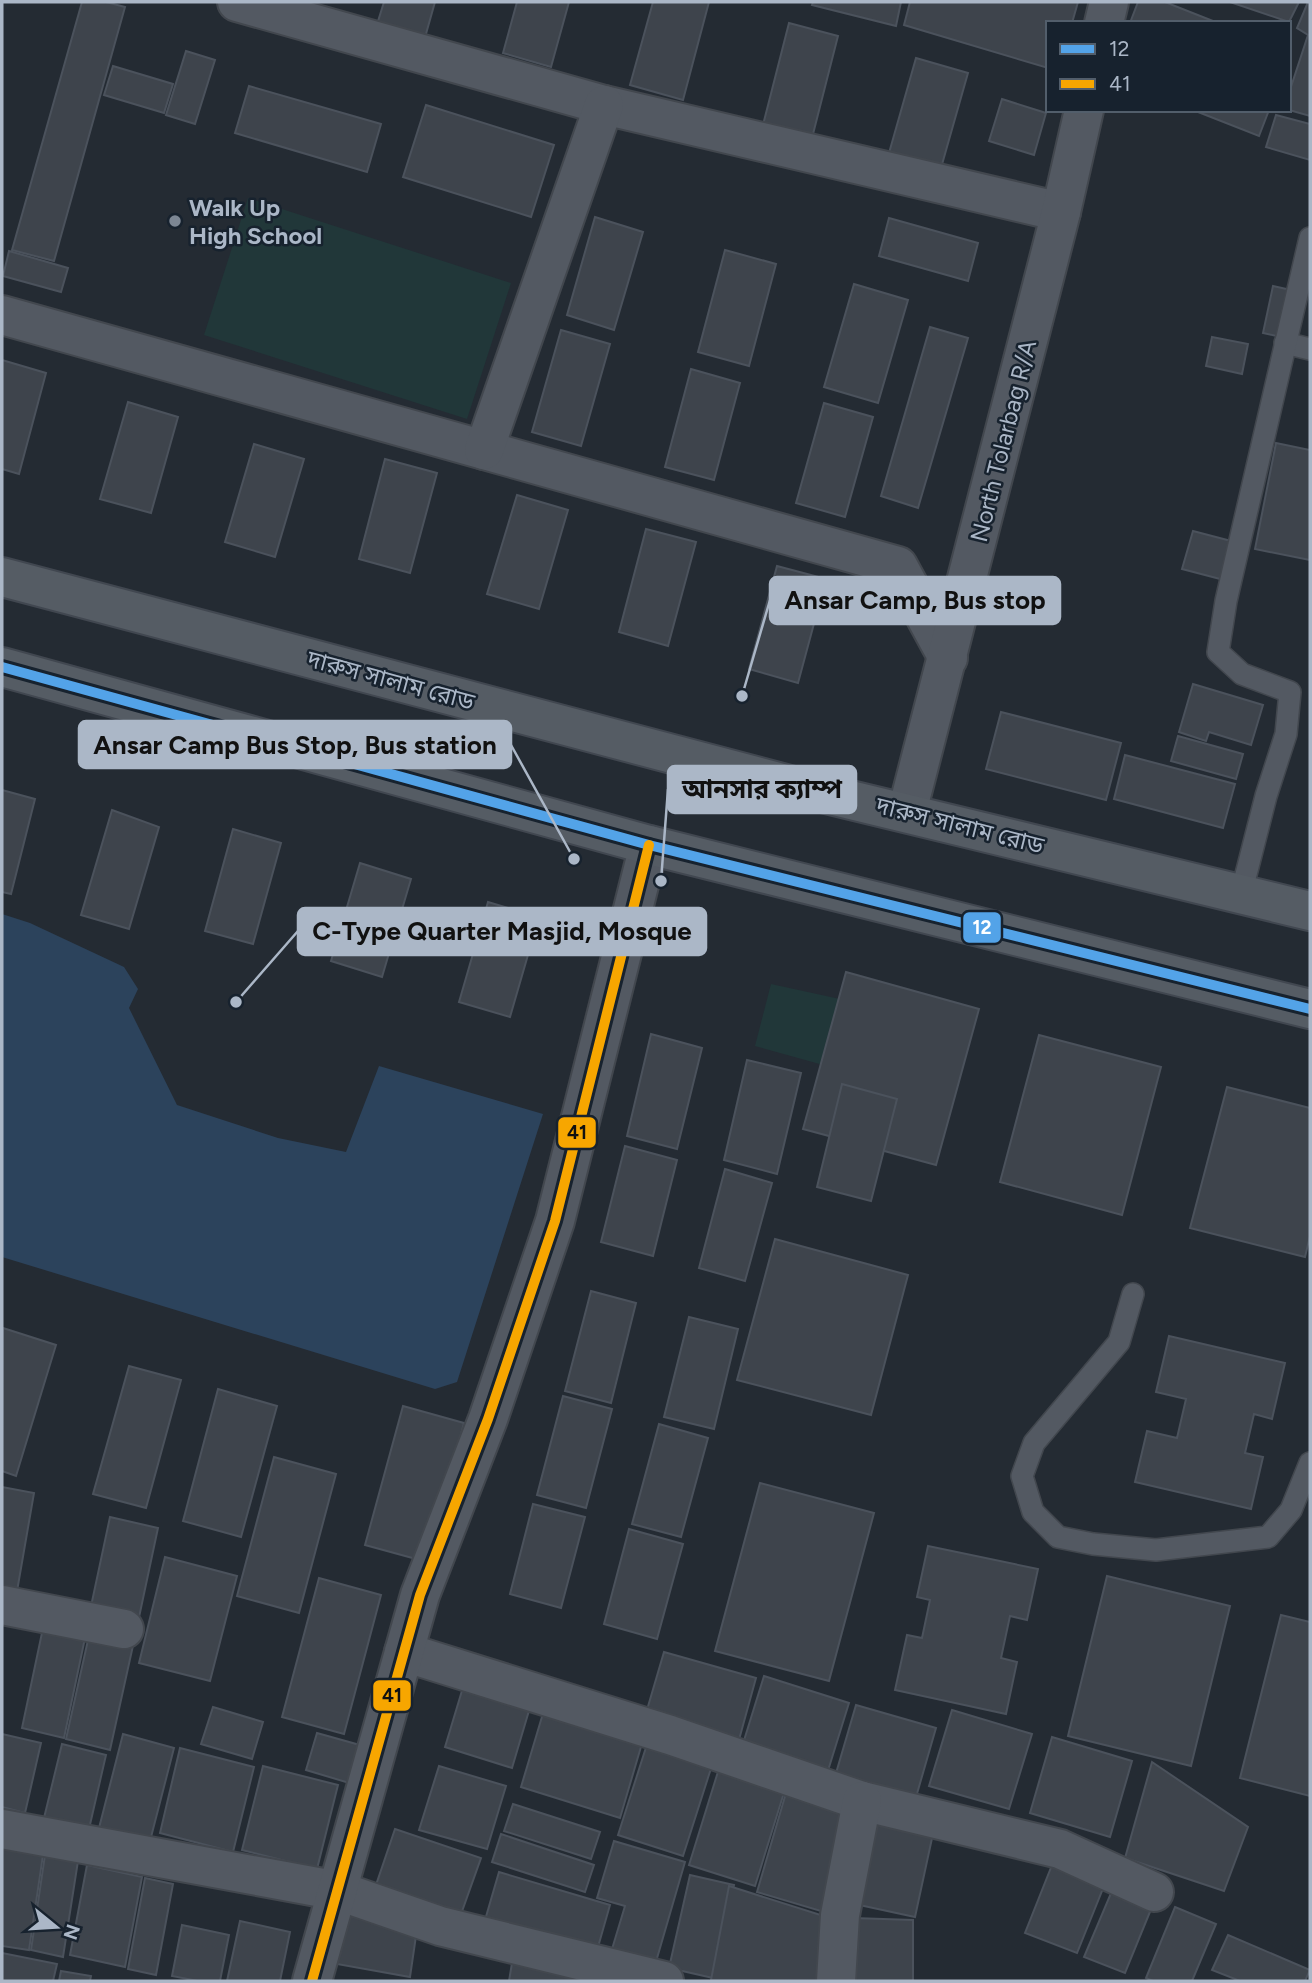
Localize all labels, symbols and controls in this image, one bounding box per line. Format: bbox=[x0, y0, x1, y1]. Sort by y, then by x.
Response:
legend bbox=[1046, 21, 1291, 112]
text: 12 bbox=[1109, 36, 1129, 61]
text: 41 bbox=[1109, 71, 1131, 96]
place label: Walk Up High School bbox=[189, 193, 322, 250]
marker: Walk Up High School bbox=[167, 213, 183, 229]
street label: North Tolarbag R/A bbox=[964, 336, 1042, 545]
callout: Ansar Camp, Bus stop bbox=[770, 577, 1060, 624]
text: Ansar Camp, Bus stop bbox=[784, 584, 1046, 616]
street label: দারুস সালাম রোড bbox=[303, 643, 479, 716]
callout: Ansar Camp Bus Stop, Bus station bbox=[79, 721, 511, 768]
text: Ansar Camp Bus Stop, Bus station bbox=[93, 729, 497, 761]
callout: আনসার ক্যাম্প bbox=[668, 766, 856, 813]
text: আনসার ক্যাম্প bbox=[681, 773, 843, 805]
street label: দারুস সালাম রোড bbox=[872, 790, 1048, 860]
callout: C-Type Quarter Masjid, Mosque bbox=[298, 908, 706, 955]
line badge: 12 bbox=[962, 911, 1002, 944]
text: C-Type Quarter Masjid, Mosque bbox=[312, 915, 692, 947]
text: 12 bbox=[972, 916, 992, 939]
line badge: 41 bbox=[557, 1116, 597, 1149]
text: 41 bbox=[567, 1121, 587, 1144]
line badge: 41 bbox=[372, 1679, 412, 1712]
text: 41 bbox=[382, 1684, 402, 1707]
north arrow bbox=[21, 1892, 91, 1962]
text: N bbox=[58, 1922, 85, 1943]

